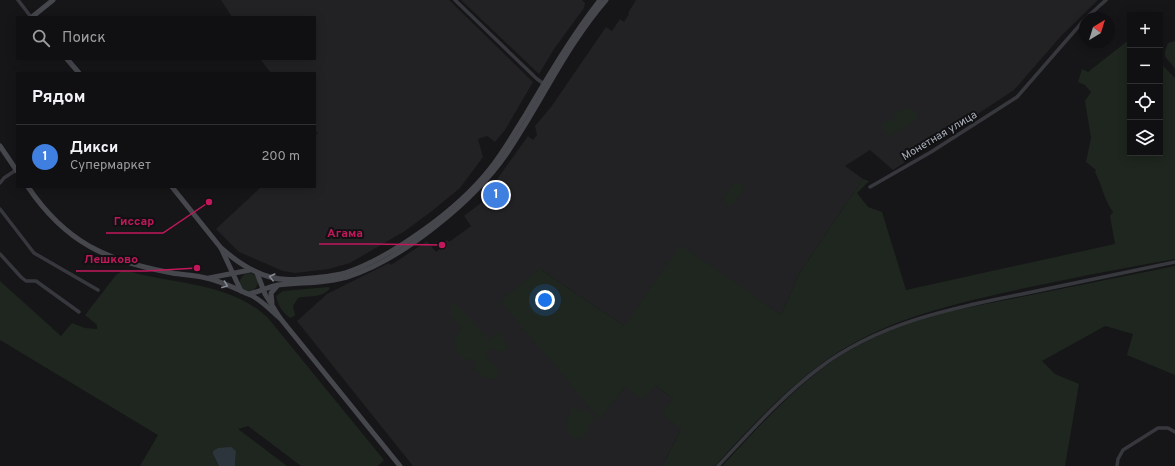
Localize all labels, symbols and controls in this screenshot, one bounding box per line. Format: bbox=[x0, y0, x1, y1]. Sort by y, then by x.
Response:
north arrow bbox=[1079, 12, 1115, 48]
map controls bbox=[1127, 12, 1163, 156]
button: + bbox=[1127, 12, 1163, 48]
search box bbox=[16, 16, 316, 60]
icon: search bbox=[30, 27, 52, 49]
text: Поиск bbox=[62, 29, 106, 48]
button: − bbox=[1127, 48, 1163, 84]
button: locate bbox=[1127, 84, 1163, 120]
text: Рядом bbox=[32, 87, 85, 109]
street label: Монетная улица bbox=[899, 108, 980, 164]
button: layers bbox=[1127, 120, 1163, 156]
text: Дикси bbox=[70, 139, 118, 158]
text: 1 bbox=[42, 149, 48, 165]
text: 200 m bbox=[261, 149, 300, 165]
text: Супермаркет bbox=[70, 158, 151, 174]
pin: 1 bbox=[483, 180, 509, 210]
callout: Гиссар bbox=[106, 209, 163, 233]
text: Гиссар bbox=[114, 214, 154, 230]
callout: Агама bbox=[319, 220, 371, 244]
text: Агама bbox=[327, 226, 363, 242]
callout: Лешково bbox=[76, 247, 146, 271]
text: Лешково bbox=[84, 252, 138, 268]
one-way arrow bbox=[269, 274, 275, 282]
one-way arrow bbox=[222, 280, 229, 288]
your location bbox=[535, 290, 555, 310]

